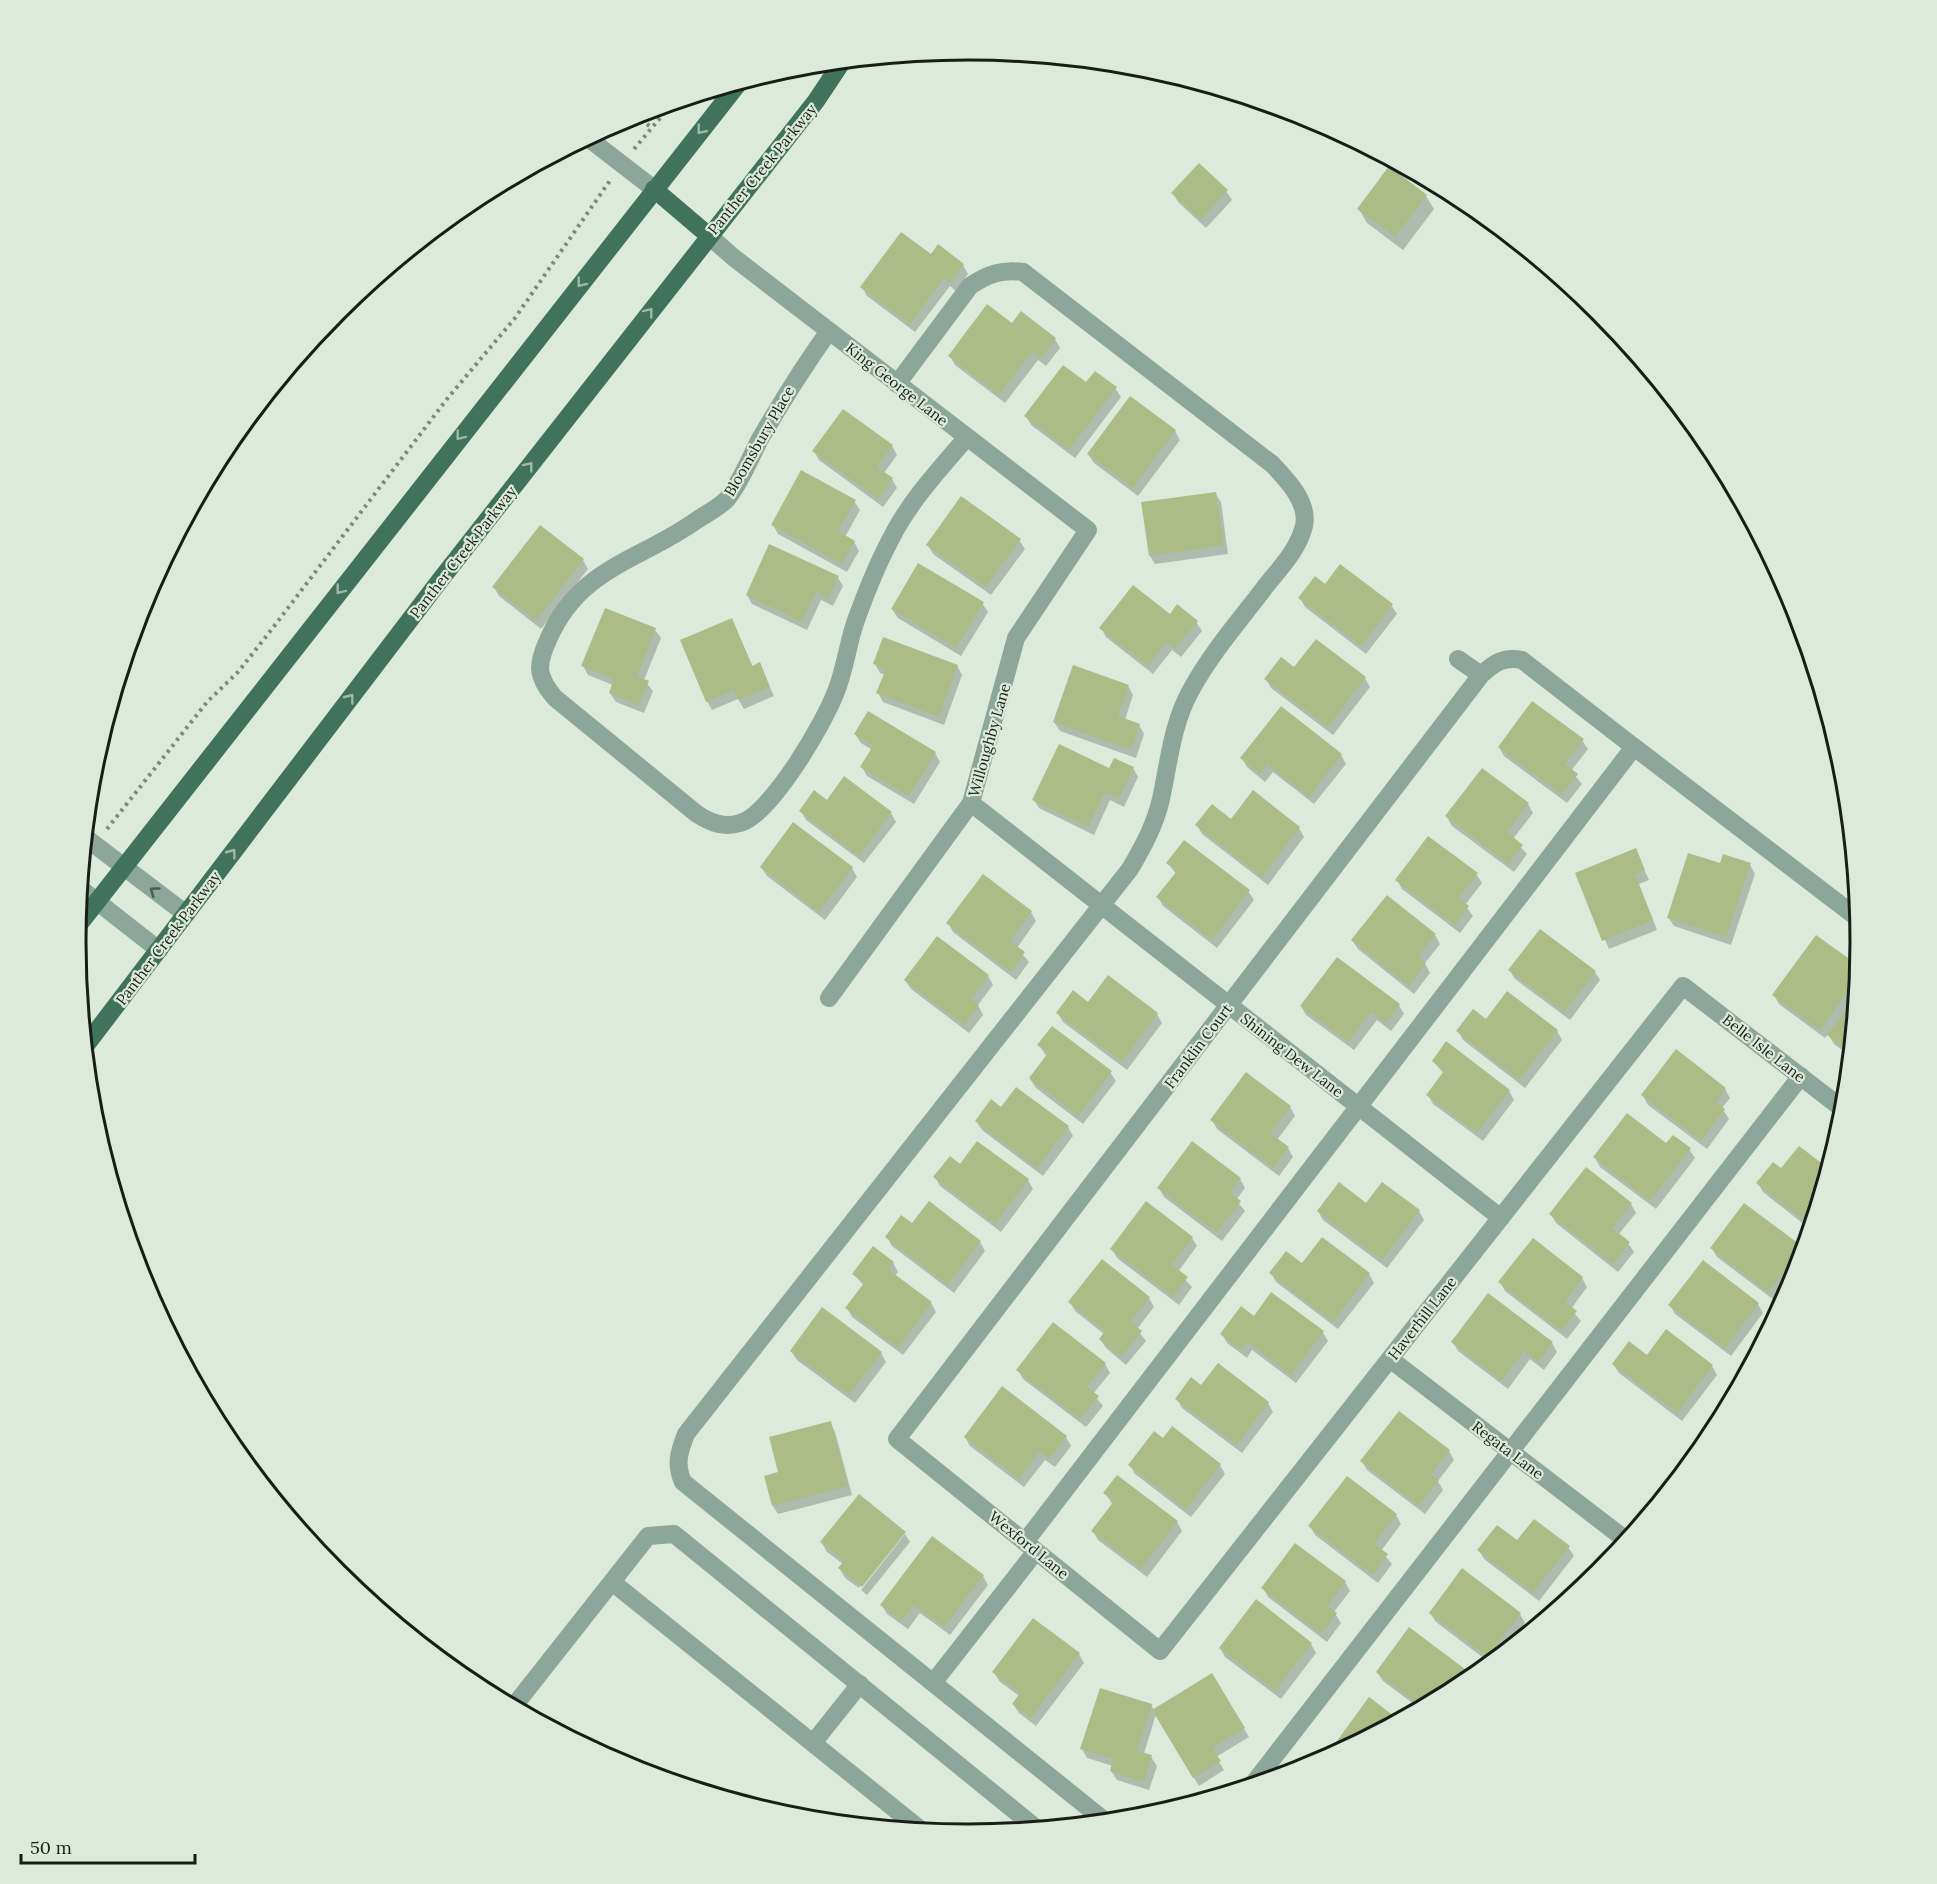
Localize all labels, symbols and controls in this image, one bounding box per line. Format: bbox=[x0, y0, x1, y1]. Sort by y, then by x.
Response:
street label: Panther Creek Parkway bbox=[703, 100, 821, 238]
one-way arrow bbox=[698, 123, 709, 134]
one-way arrow bbox=[577, 276, 588, 287]
one-way arrow bbox=[641, 308, 652, 319]
street label: King George Lane bbox=[842, 338, 952, 430]
street label: Bloomsbury Place bbox=[720, 382, 798, 500]
one-way arrow bbox=[457, 429, 468, 440]
one-way arrow bbox=[521, 462, 532, 473]
street label: Panther Creek Parkway bbox=[405, 482, 521, 622]
one-way arrow bbox=[336, 583, 347, 594]
street label: Willoughby Lane bbox=[964, 681, 1014, 799]
one-way arrow bbox=[343, 694, 354, 705]
one-way arrow bbox=[225, 849, 236, 860]
street label: Panther Creek Parkway bbox=[111, 867, 225, 1009]
one-way arrow bbox=[149, 887, 160, 898]
street label: Franklin Court bbox=[1160, 1000, 1236, 1092]
street label: Shining Dew Lane bbox=[1237, 1009, 1347, 1101]
street label: Belle Isle Lane bbox=[1719, 1010, 1809, 1086]
street label: Haverhill Lane bbox=[1384, 1273, 1460, 1363]
street label: Regata Lane bbox=[1468, 1417, 1548, 1483]
street label: Wexford Lane bbox=[985, 1507, 1073, 1583]
scale bar bbox=[21, 1827, 195, 1865]
text: 50 m bbox=[30, 1836, 72, 1859]

